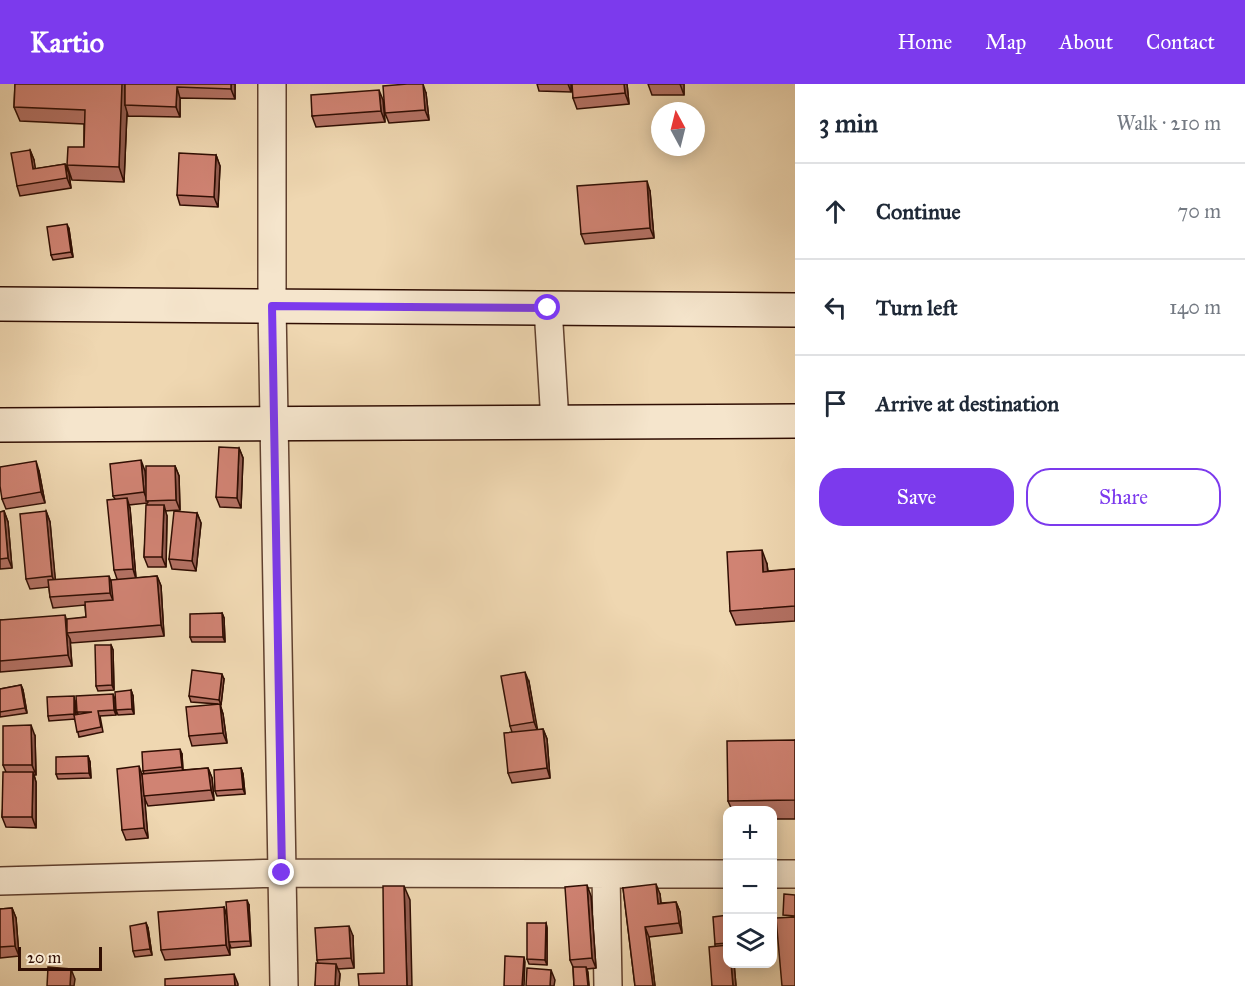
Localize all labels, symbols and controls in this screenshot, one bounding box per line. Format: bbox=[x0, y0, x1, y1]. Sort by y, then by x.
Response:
text: Kartio bbox=[30, 25, 104, 60]
text: Home bbox=[897, 29, 952, 55]
text: Map bbox=[985, 29, 1026, 55]
text: About bbox=[1059, 29, 1113, 55]
text: Contact bbox=[1146, 29, 1215, 55]
north arrow bbox=[651, 102, 705, 156]
text: 3 min bbox=[819, 107, 878, 139]
text: Walk · 210 m bbox=[1116, 111, 1221, 135]
icon: ahead bbox=[819, 195, 852, 228]
text: Continue bbox=[876, 198, 961, 225]
text: 70 m bbox=[1178, 199, 1221, 223]
icon: left bbox=[819, 291, 852, 324]
route start bbox=[534, 294, 560, 320]
text: Turn left bbox=[876, 294, 958, 321]
text: 140 m bbox=[1169, 295, 1221, 319]
icon: arrive bbox=[819, 387, 852, 420]
text: Arrive at destination bbox=[876, 390, 1059, 417]
button: Save bbox=[819, 468, 1014, 526]
button: Share bbox=[1026, 468, 1221, 526]
map controls bbox=[723, 806, 777, 968]
button: + bbox=[723, 806, 777, 860]
route end bbox=[268, 859, 294, 885]
button: − bbox=[723, 860, 777, 914]
button: layers bbox=[723, 914, 777, 968]
scale bar bbox=[18, 944, 102, 972]
text: 20 m bbox=[27, 948, 61, 967]

